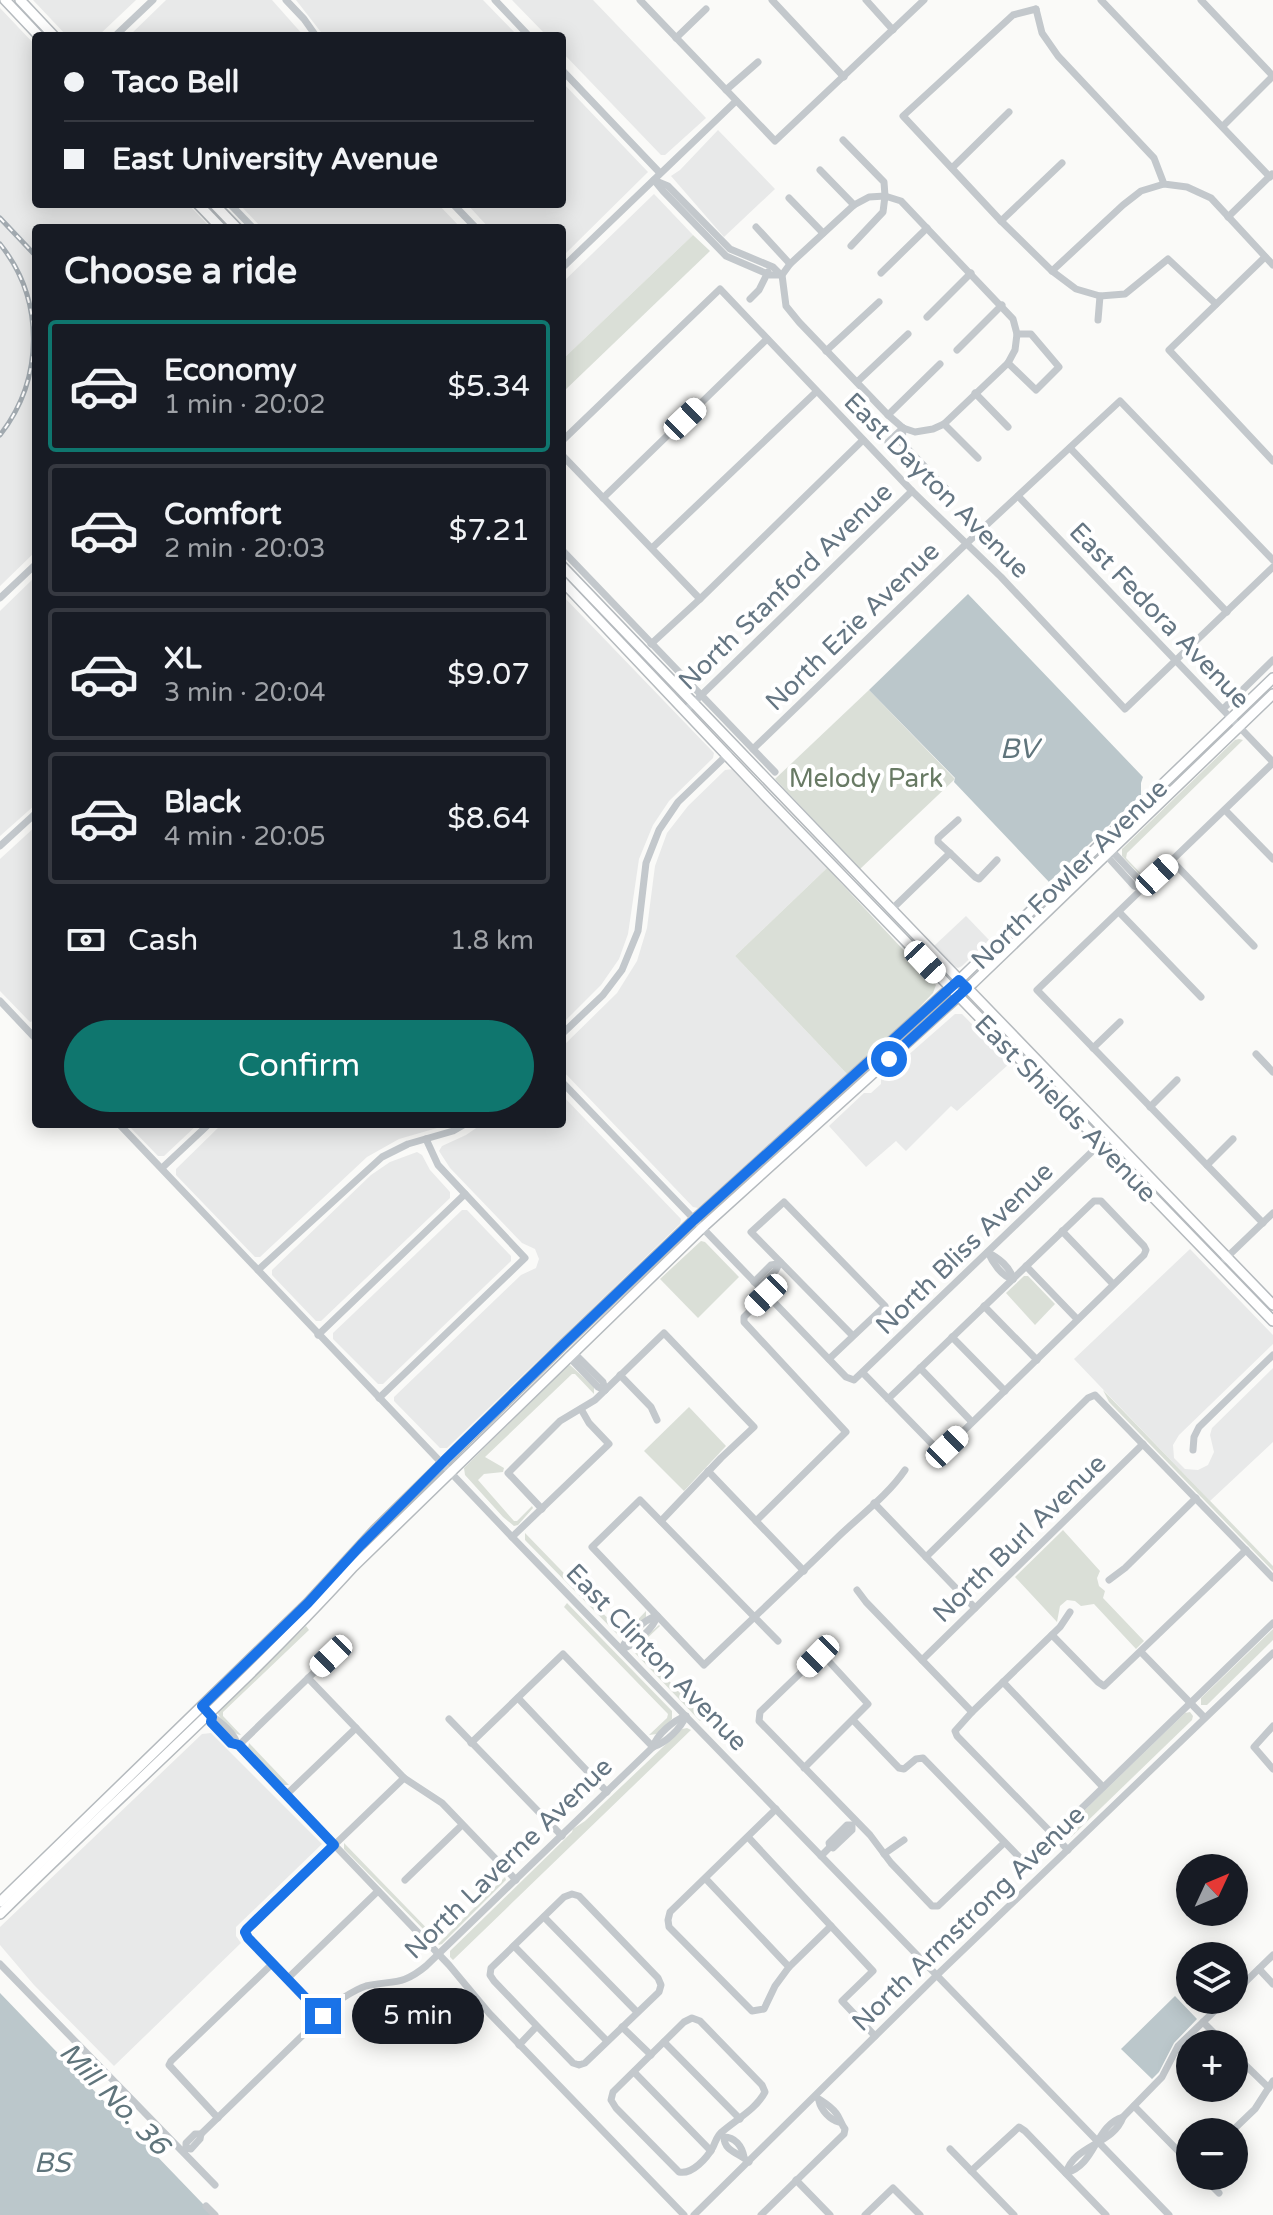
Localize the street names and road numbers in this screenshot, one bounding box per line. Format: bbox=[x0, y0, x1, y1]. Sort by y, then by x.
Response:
street label: East Dayton Avenue bbox=[837, 386, 1036, 585]
street label: North Stanford Avenue bbox=[672, 476, 899, 697]
street label: East Fedora Avenue bbox=[1063, 516, 1256, 715]
street label: North Ezie Avenue bbox=[759, 536, 946, 717]
street label: North Fowler Avenue bbox=[965, 773, 1174, 976]
street label: East Shields Avenue bbox=[968, 1008, 1163, 1208]
street label: North Bliss Avenue bbox=[869, 1156, 1059, 1341]
street label: North Burl Avenue bbox=[926, 1448, 1112, 1629]
street label: East Clinton Avenue bbox=[559, 1557, 754, 1757]
street label: North Laverne Avenue bbox=[398, 1751, 619, 1966]
street label: North Armstrong Avenue bbox=[845, 1799, 1091, 2038]

